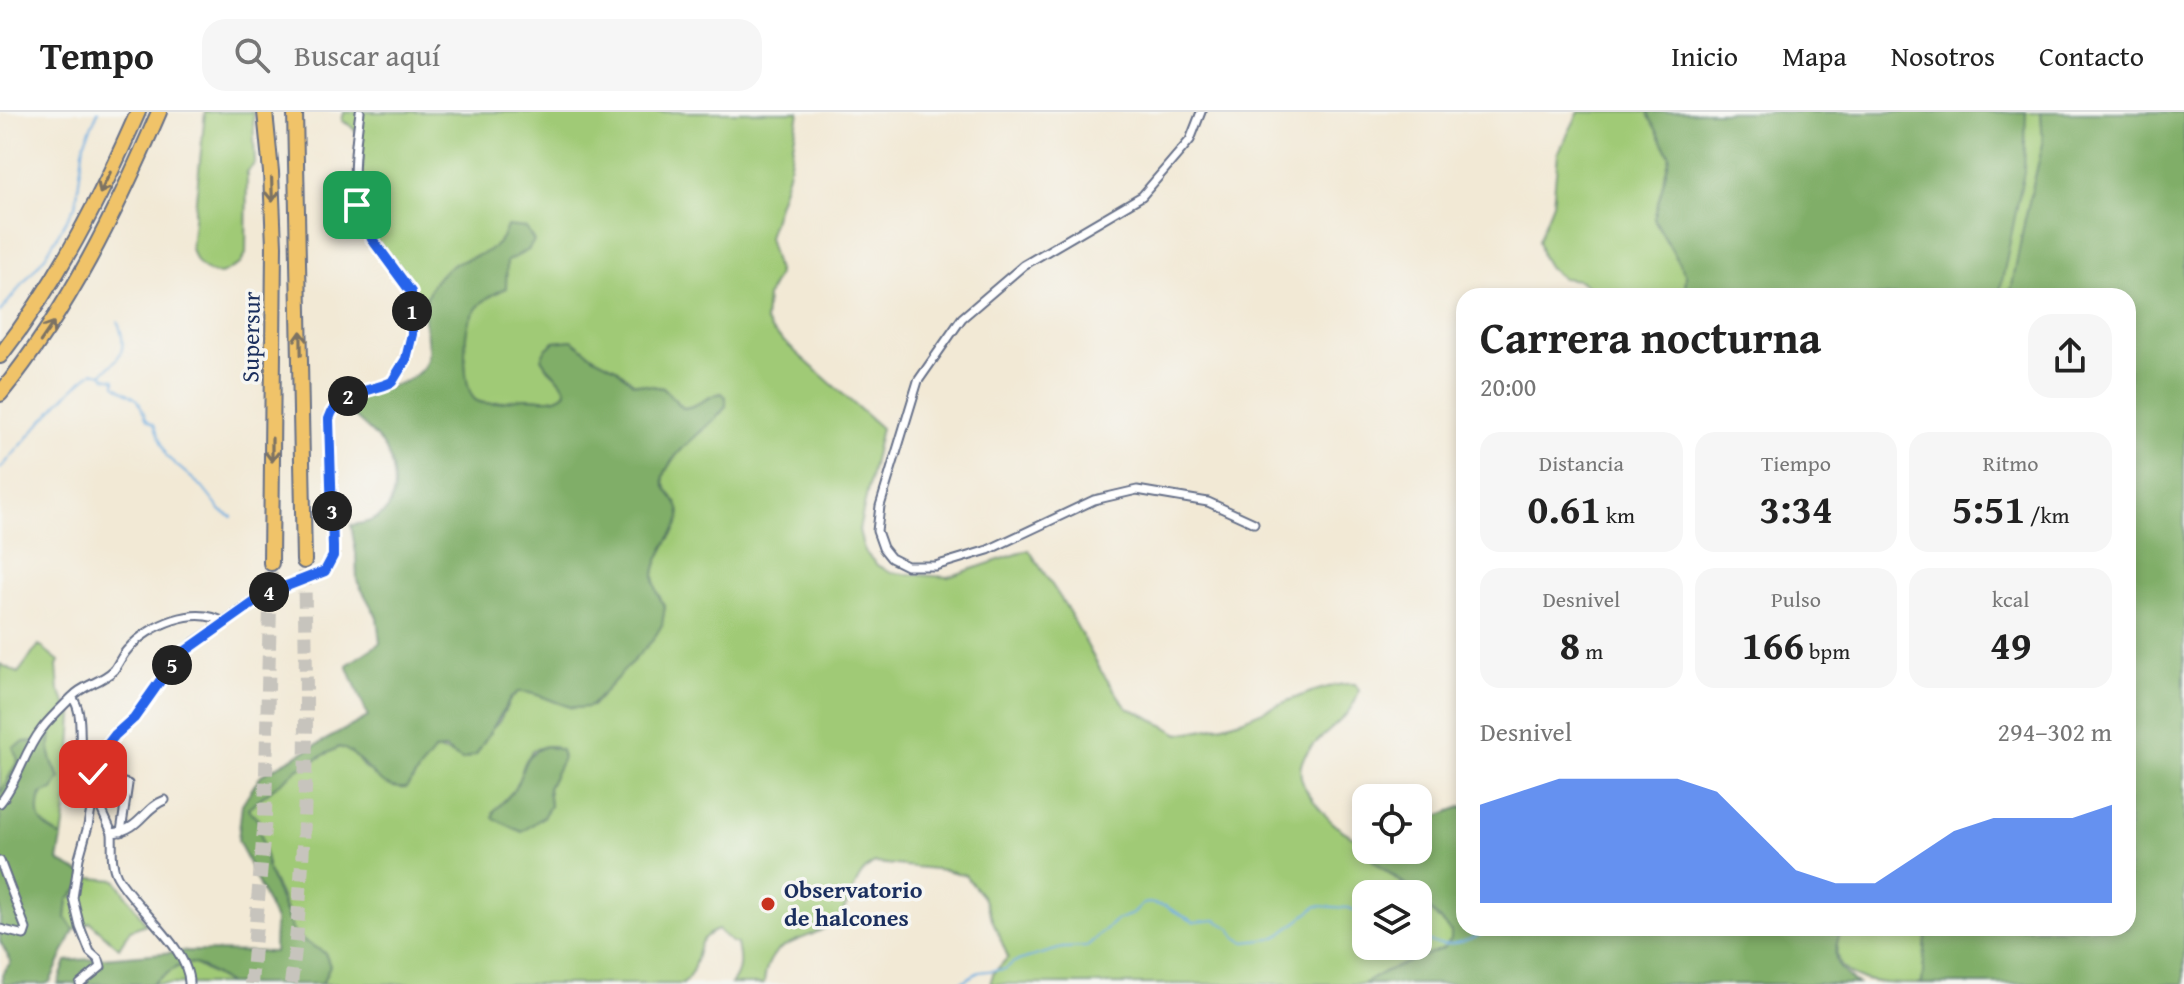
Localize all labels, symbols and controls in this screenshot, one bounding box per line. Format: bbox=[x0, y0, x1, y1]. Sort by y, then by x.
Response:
search box bbox=[202, 19, 762, 91]
text: Tempo bbox=[40, 27, 154, 83]
icon: search bbox=[230, 33, 274, 77]
text: Buscar aquí bbox=[294, 33, 440, 77]
text: Inicio bbox=[1671, 35, 1738, 76]
text: Mapa bbox=[1782, 35, 1847, 76]
text: Nosotros bbox=[1891, 35, 1995, 76]
text: Contacto bbox=[2039, 35, 2144, 76]
one-way arrow bbox=[97, 171, 112, 195]
pin bbox=[323, 171, 391, 239]
one-way arrow bbox=[264, 176, 279, 203]
icon: arrive bbox=[335, 183, 379, 227]
street label: Supersur bbox=[232, 291, 269, 383]
pin: 1 bbox=[392, 291, 432, 331]
text: 1 bbox=[406, 295, 418, 327]
text: Carrera nocturna bbox=[1480, 305, 1821, 369]
button: share bbox=[2028, 314, 2112, 398]
one-way arrow bbox=[39, 321, 55, 343]
one-way arrow bbox=[294, 330, 309, 357]
text: 20:00 bbox=[1480, 367, 1536, 406]
pin: 2 bbox=[328, 376, 368, 416]
text: 2 bbox=[342, 380, 354, 412]
one-way arrow bbox=[264, 436, 280, 463]
text: Distancia bbox=[1539, 447, 1624, 479]
text: Tiempo bbox=[1761, 447, 1831, 479]
text: Ritmo bbox=[1983, 447, 2039, 479]
text: 0.61 bbox=[1528, 479, 1601, 538]
text: 3:34 bbox=[1759, 479, 1833, 538]
text: 5:51 bbox=[1952, 479, 2025, 538]
pin: 3 bbox=[312, 491, 352, 531]
text: 3 bbox=[326, 495, 338, 527]
text: km bbox=[1601, 499, 1635, 531]
text: /km bbox=[2025, 499, 2070, 531]
pin: 4 bbox=[249, 572, 289, 612]
text: 4 bbox=[263, 576, 275, 608]
text: Desnivel bbox=[1542, 583, 1620, 615]
text: Pulso bbox=[1771, 583, 1821, 615]
text: kcal bbox=[1992, 583, 2029, 615]
text: 8 bbox=[1560, 615, 1580, 674]
text: 166 bbox=[1742, 615, 1804, 674]
text: 49 bbox=[1990, 615, 2031, 674]
text: m bbox=[1580, 635, 1603, 667]
text: bpm bbox=[1804, 635, 1850, 667]
pin: 5 bbox=[152, 645, 192, 685]
text: 5 bbox=[166, 649, 178, 681]
text: Desnivel bbox=[1480, 712, 1572, 751]
text: 294–302 m bbox=[1998, 712, 2112, 751]
pin bbox=[59, 740, 127, 808]
icon: check bbox=[71, 752, 115, 796]
map controls bbox=[1352, 784, 1432, 960]
button: locate bbox=[1352, 784, 1432, 864]
place label: Observatorio de halcones bbox=[784, 872, 923, 935]
button: layers bbox=[1352, 880, 1432, 960]
marker: Observatorio de halcones bbox=[759, 895, 777, 913]

